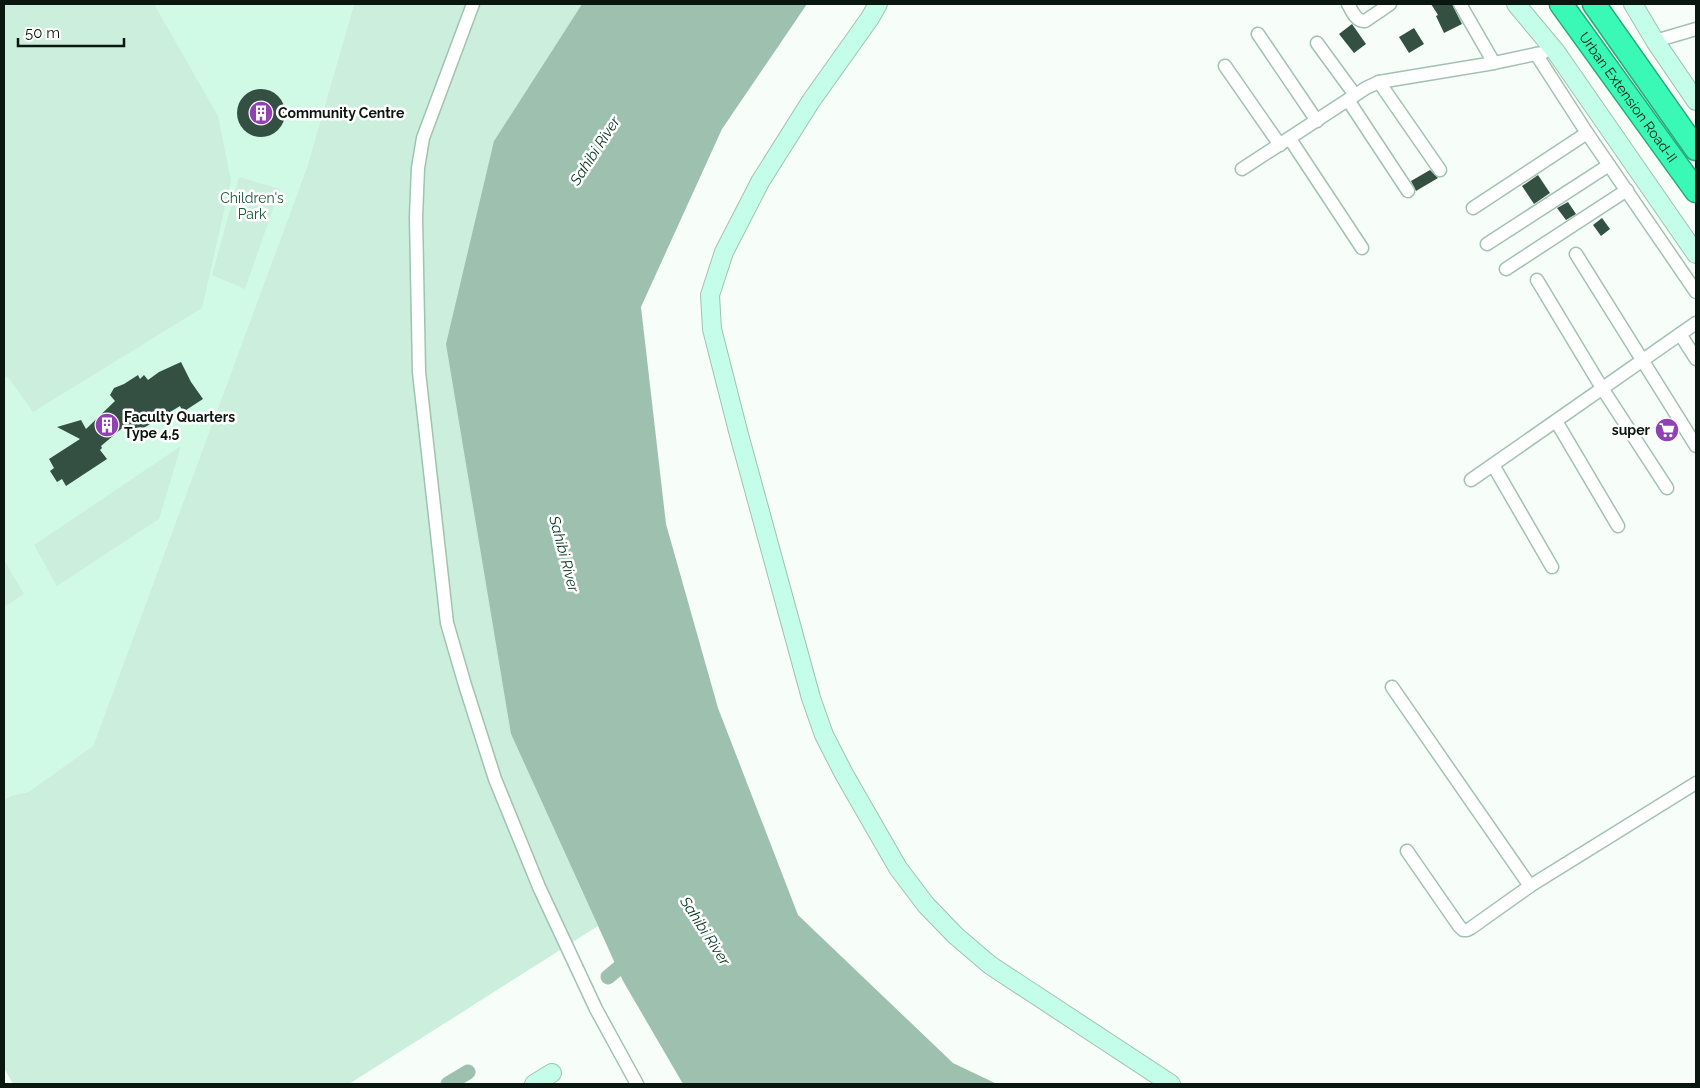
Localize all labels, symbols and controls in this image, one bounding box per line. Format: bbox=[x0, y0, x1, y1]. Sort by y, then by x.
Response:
scale bar bbox=[18, 15, 124, 47]
text: 50 m bbox=[25, 24, 60, 42]
street label: Urban Extension Road-II bbox=[1576, 29, 1681, 165]
building icon: Community Centre bbox=[248, 100, 274, 126]
place label: Community Centre bbox=[278, 105, 405, 121]
water label: Sahibi River bbox=[566, 113, 624, 189]
park label: Children's Park bbox=[220, 190, 284, 222]
place label: Faculty Quarters Type 4,5 bbox=[124, 409, 235, 441]
building icon: Faculty Quarters Type 4,5 bbox=[94, 412, 120, 438]
supermarket icon: super bbox=[1654, 417, 1680, 443]
place label: super bbox=[1612, 422, 1651, 438]
water label: Sahibi River bbox=[545, 513, 583, 595]
water label: Sahibi River bbox=[676, 893, 734, 969]

